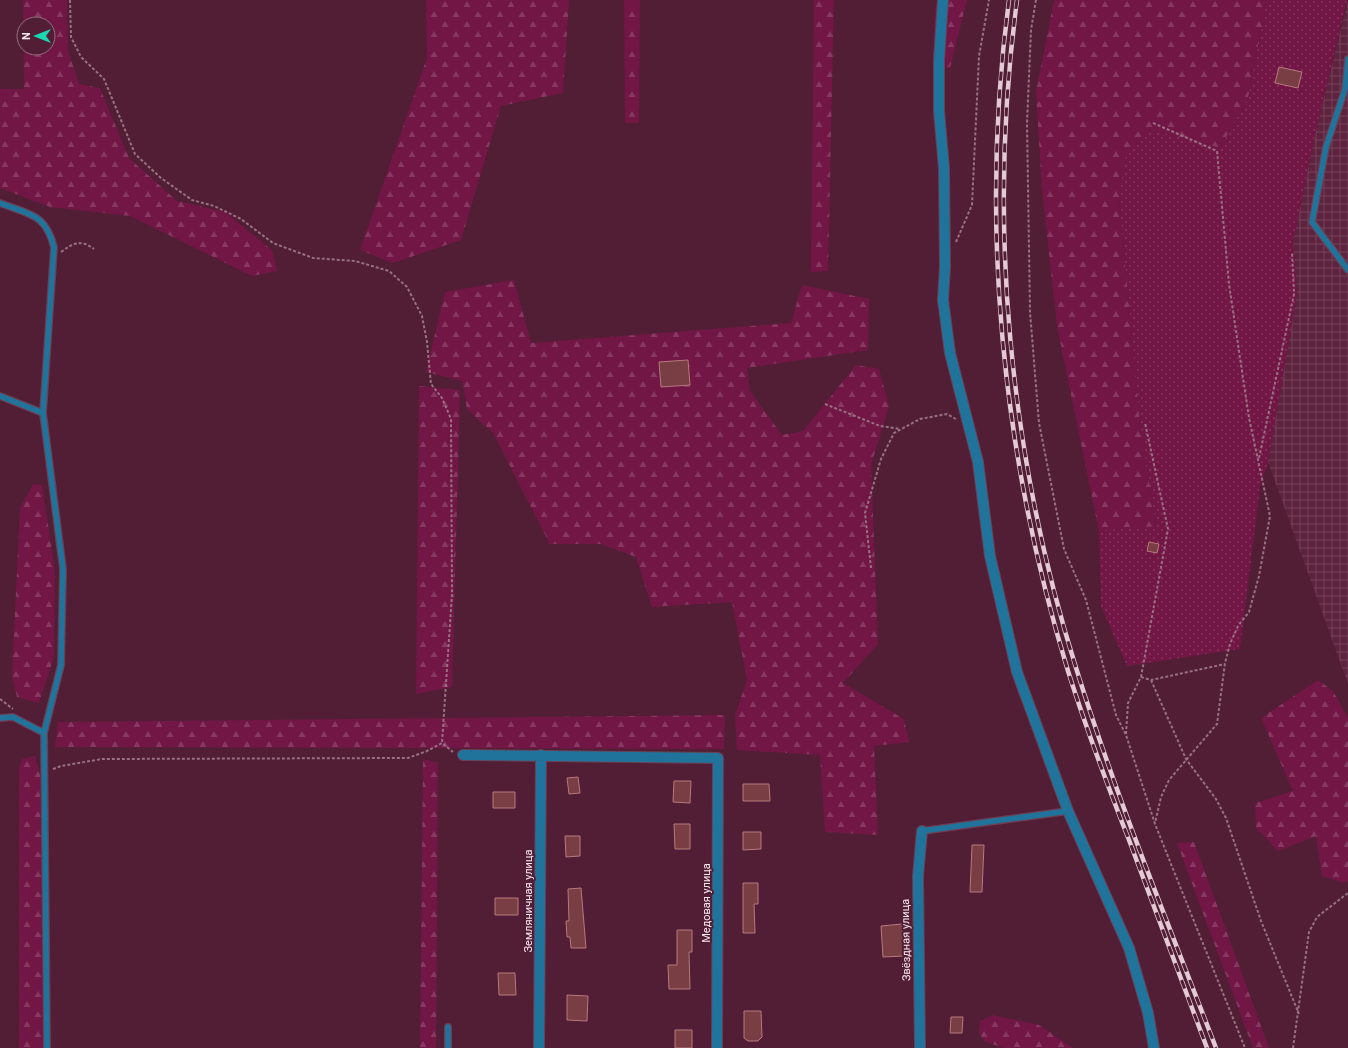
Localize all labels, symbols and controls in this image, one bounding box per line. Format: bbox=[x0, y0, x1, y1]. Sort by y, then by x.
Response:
north arrow bbox=[16, 16, 56, 56]
text: N bbox=[20, 32, 33, 40]
street label: Земляничная улица bbox=[522, 850, 535, 952]
street label: Медовая улица bbox=[700, 863, 713, 943]
street label: Звёздная улица bbox=[899, 899, 913, 981]

